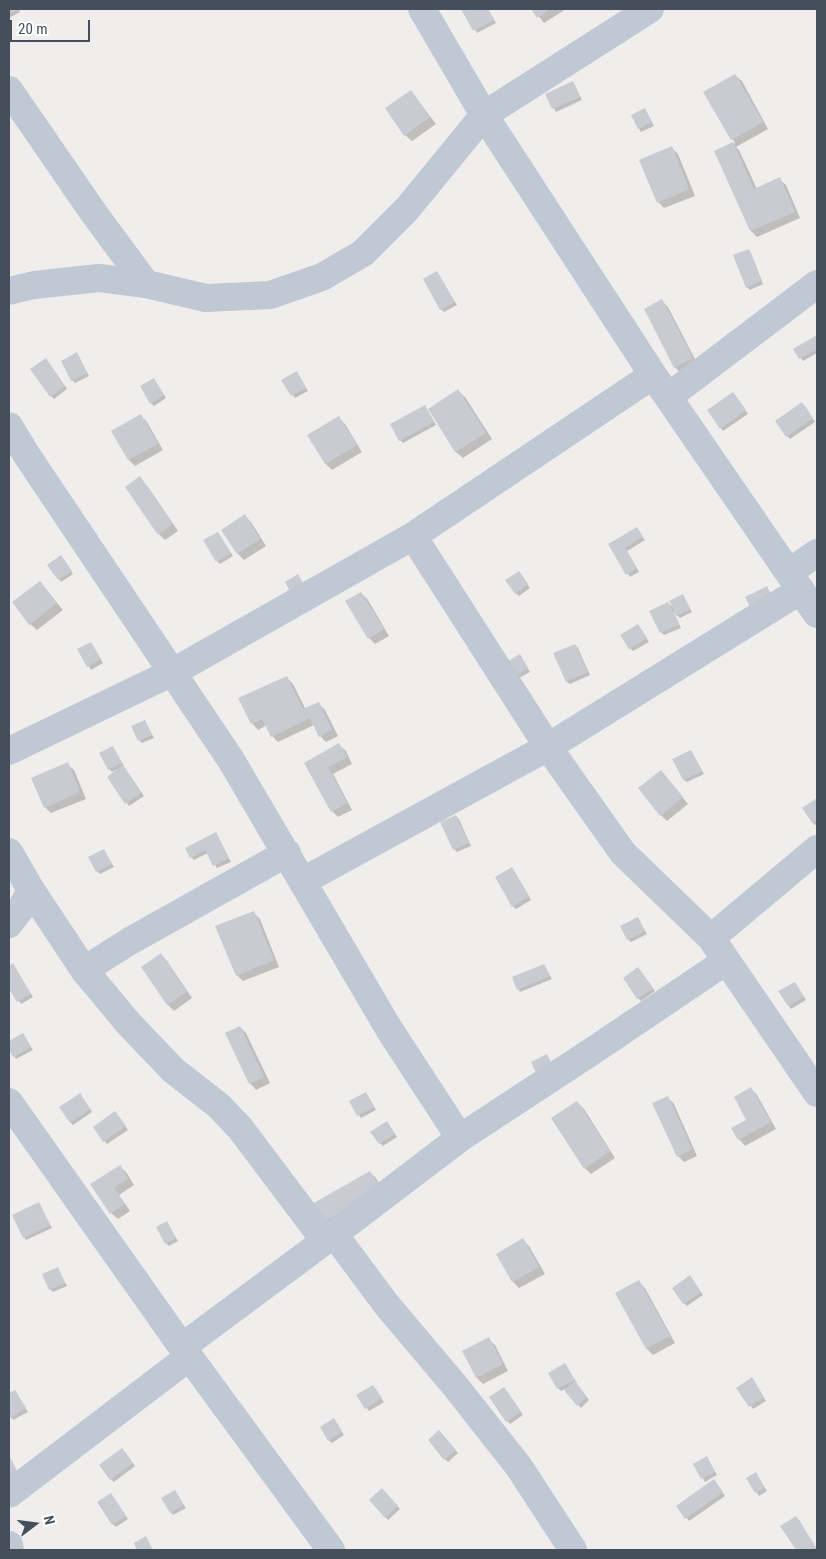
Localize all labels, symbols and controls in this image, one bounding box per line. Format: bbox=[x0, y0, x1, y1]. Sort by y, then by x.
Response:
scale bar bbox=[12, 10, 92, 42]
text: 20 m bbox=[18, 20, 48, 38]
north arrow bbox=[10, 1499, 60, 1549]
text: N bbox=[41, 1514, 58, 1526]

